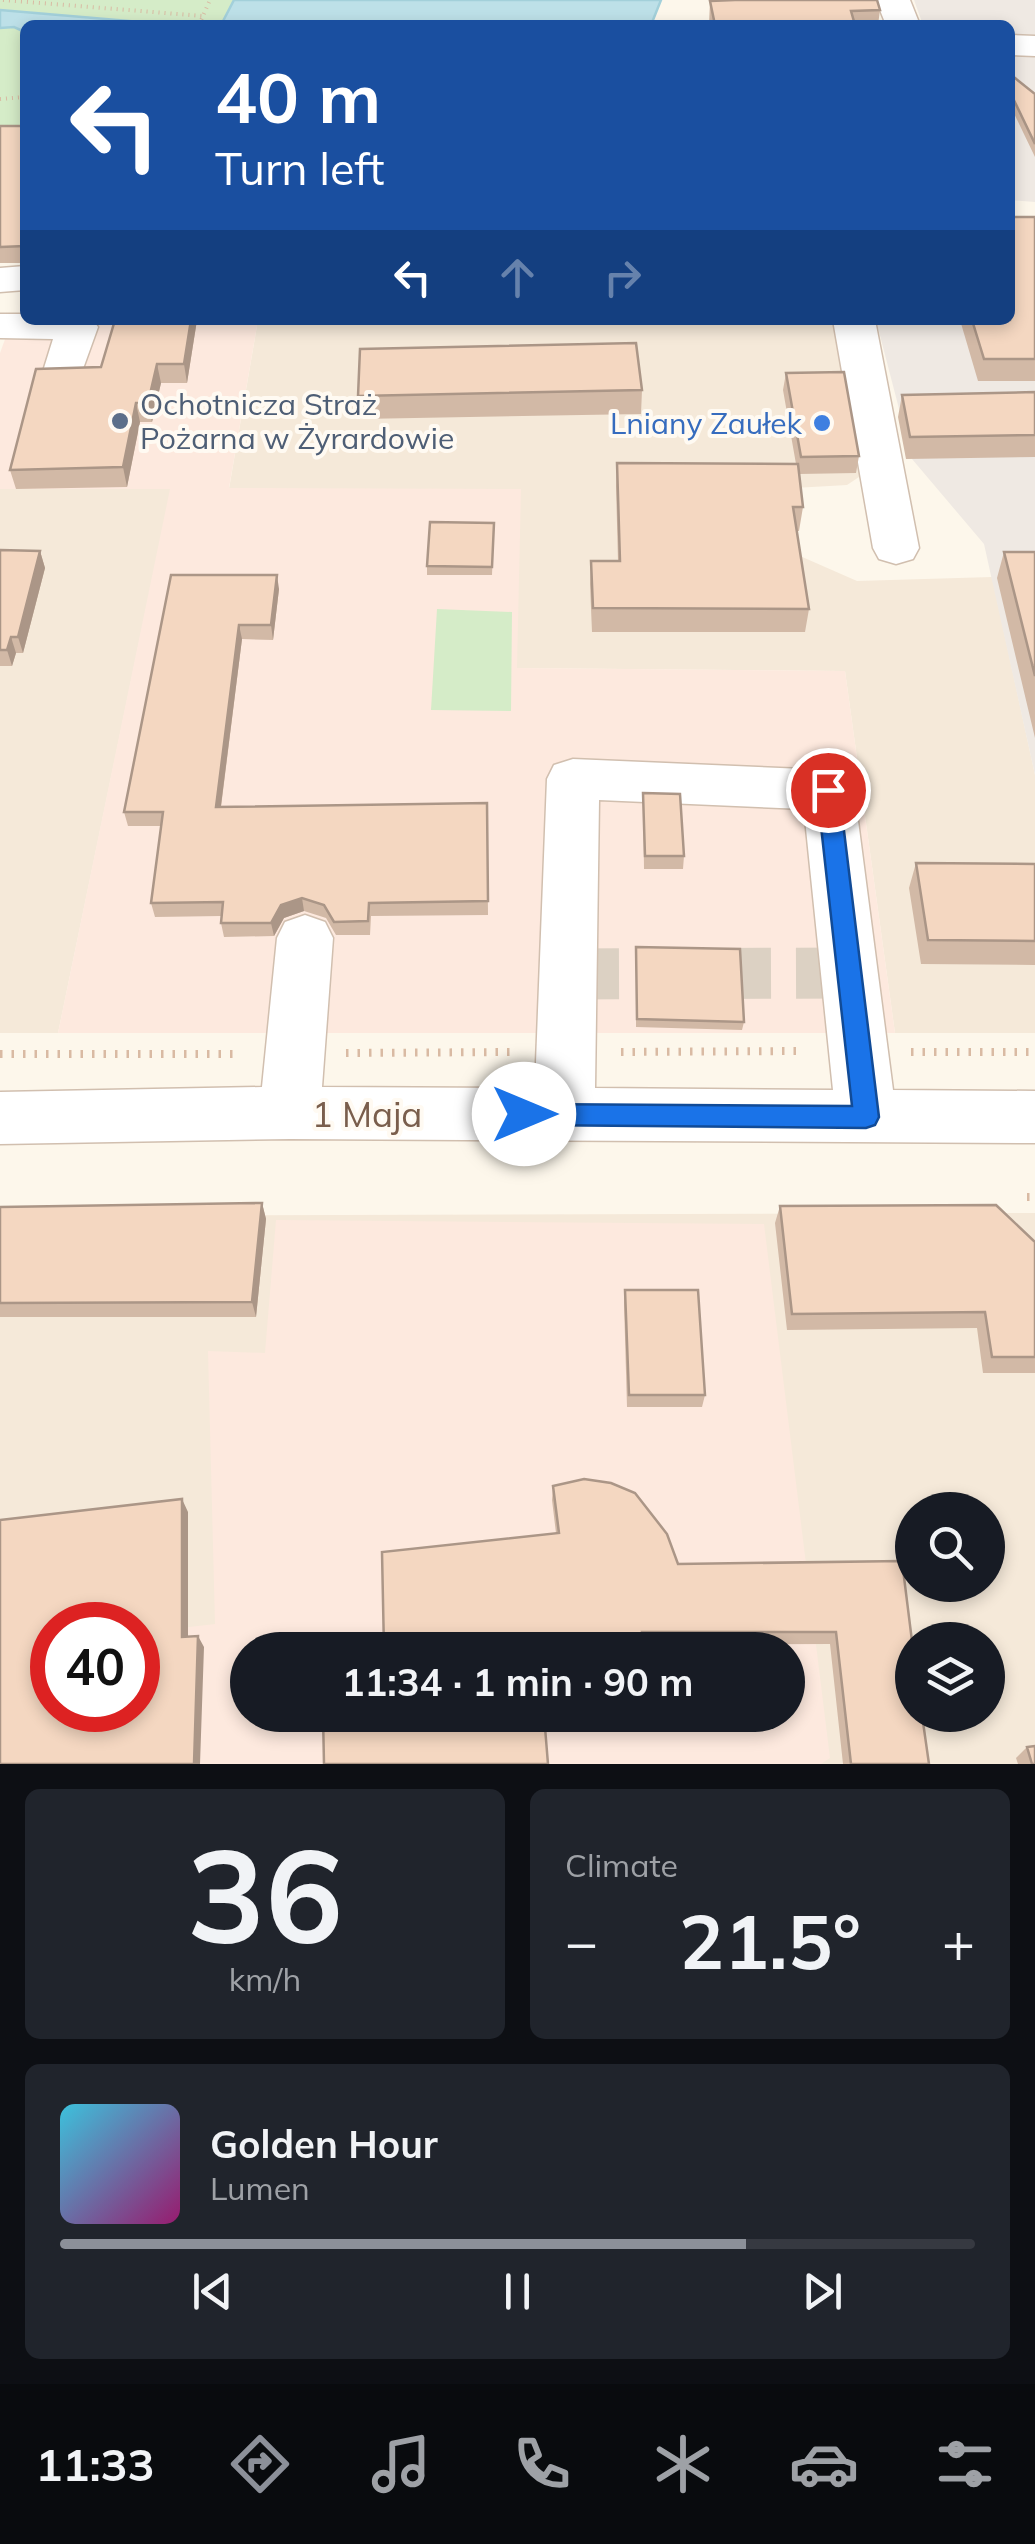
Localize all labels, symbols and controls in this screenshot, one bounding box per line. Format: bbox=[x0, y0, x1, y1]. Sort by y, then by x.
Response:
text: 40 m bbox=[215, 53, 381, 141]
icon: left bbox=[50, 60, 180, 190]
text: Turn left bbox=[215, 140, 384, 196]
icon: left bbox=[385, 250, 440, 305]
icon: ahead bbox=[490, 250, 545, 305]
icon: right bbox=[595, 250, 650, 305]
place label: Ochotnicza Straż Pożarna w Żyrardowie bbox=[140, 385, 454, 457]
place label: Lniany Zaułek bbox=[610, 404, 803, 442]
marker: Ochotnicza Straż Pożarna w Żyrardowie bbox=[109, 410, 131, 432]
marker: Lniany Zaułek bbox=[811, 412, 833, 434]
pin bbox=[786, 748, 871, 833]
icon: arrive bbox=[801, 763, 856, 818]
position arrow bbox=[472, 1062, 576, 1166]
street label: 1 Maja bbox=[312, 1092, 422, 1136]
map controls bbox=[895, 1492, 1005, 1732]
button: search bbox=[895, 1492, 1005, 1602]
speed limit sign: 40 bbox=[30, 1602, 160, 1732]
button: layers bbox=[895, 1622, 1005, 1732]
text: 11:34 · 1 min · 90 m bbox=[342, 1658, 693, 1706]
text: 36 bbox=[187, 1812, 343, 1976]
text: Climate bbox=[565, 1845, 678, 1885]
text: 21.5° bbox=[679, 1894, 861, 1988]
text: − bbox=[565, 1907, 598, 1976]
text: + bbox=[942, 1907, 975, 1976]
text: km/h bbox=[229, 1959, 301, 1999]
text: Golden Hour bbox=[210, 2120, 438, 2168]
text: Lumen bbox=[210, 2168, 310, 2208]
icon: previous bbox=[185, 2264, 240, 2319]
icon: pause bbox=[490, 2264, 545, 2319]
icon: next bbox=[795, 2264, 850, 2319]
icon: directions bbox=[225, 2429, 295, 2499]
icon: music bbox=[366, 2429, 436, 2499]
icon: phone bbox=[507, 2429, 577, 2499]
icon: climate bbox=[648, 2429, 718, 2499]
icon: car bbox=[789, 2429, 859, 2499]
icon: filters bbox=[930, 2429, 1000, 2499]
text: 11:33 bbox=[35, 2436, 155, 2492]

